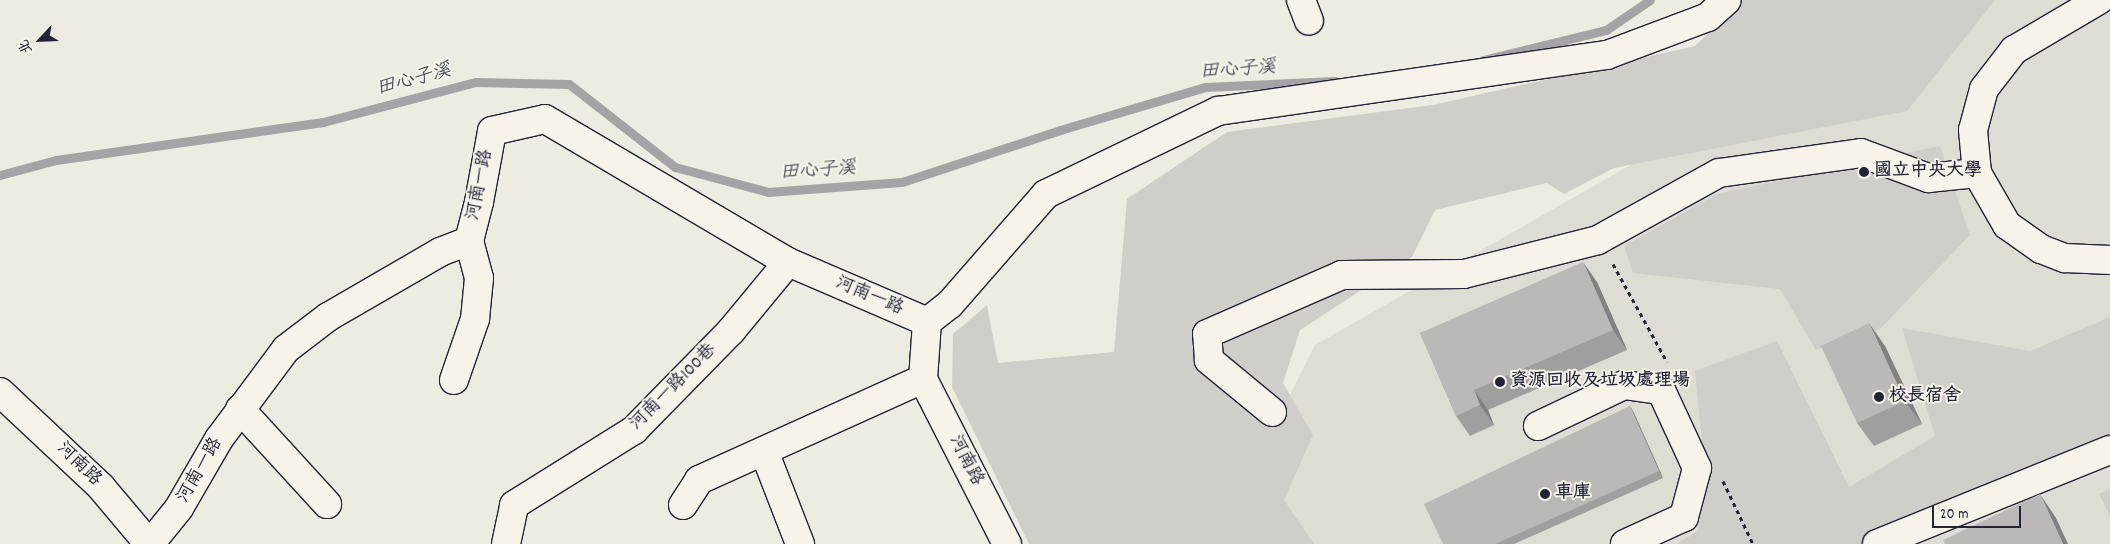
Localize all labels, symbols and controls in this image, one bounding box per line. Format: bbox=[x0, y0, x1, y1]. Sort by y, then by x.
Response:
north arrow bbox=[15, 15, 65, 65]
text: 北 bbox=[14, 36, 38, 57]
water label: 田心子溪 bbox=[1199, 57, 1277, 85]
water label: 田心子溪 bbox=[374, 60, 454, 102]
street label: 河南一路 bbox=[464, 148, 498, 222]
water label: 田心子溪 bbox=[779, 158, 857, 186]
place label: 國立中央大學 bbox=[1874, 161, 1982, 183]
marker: 國立中央大學 bbox=[1858, 166, 1870, 178]
street label: 河南一路 bbox=[832, 273, 906, 321]
street label: 河南一路100巷 bbox=[626, 340, 722, 436]
place label: 資源回收及垃圾處理場 bbox=[1510, 371, 1690, 393]
marker: 資源回收及垃圾處理場 bbox=[1494, 376, 1506, 388]
place label: 校長宿舍 bbox=[1889, 386, 1961, 408]
marker: 校長宿舍 bbox=[1873, 391, 1885, 403]
street label: 河南路 bbox=[943, 432, 987, 490]
street label: 河南一路 bbox=[174, 434, 228, 508]
street label: 河南路 bbox=[51, 438, 105, 492]
place label: 車庫 bbox=[1555, 483, 1591, 505]
marker: 車庫 bbox=[1539, 488, 1551, 500]
scale bar bbox=[1935, 496, 2024, 528]
text: 20 m bbox=[1940, 504, 1968, 526]

